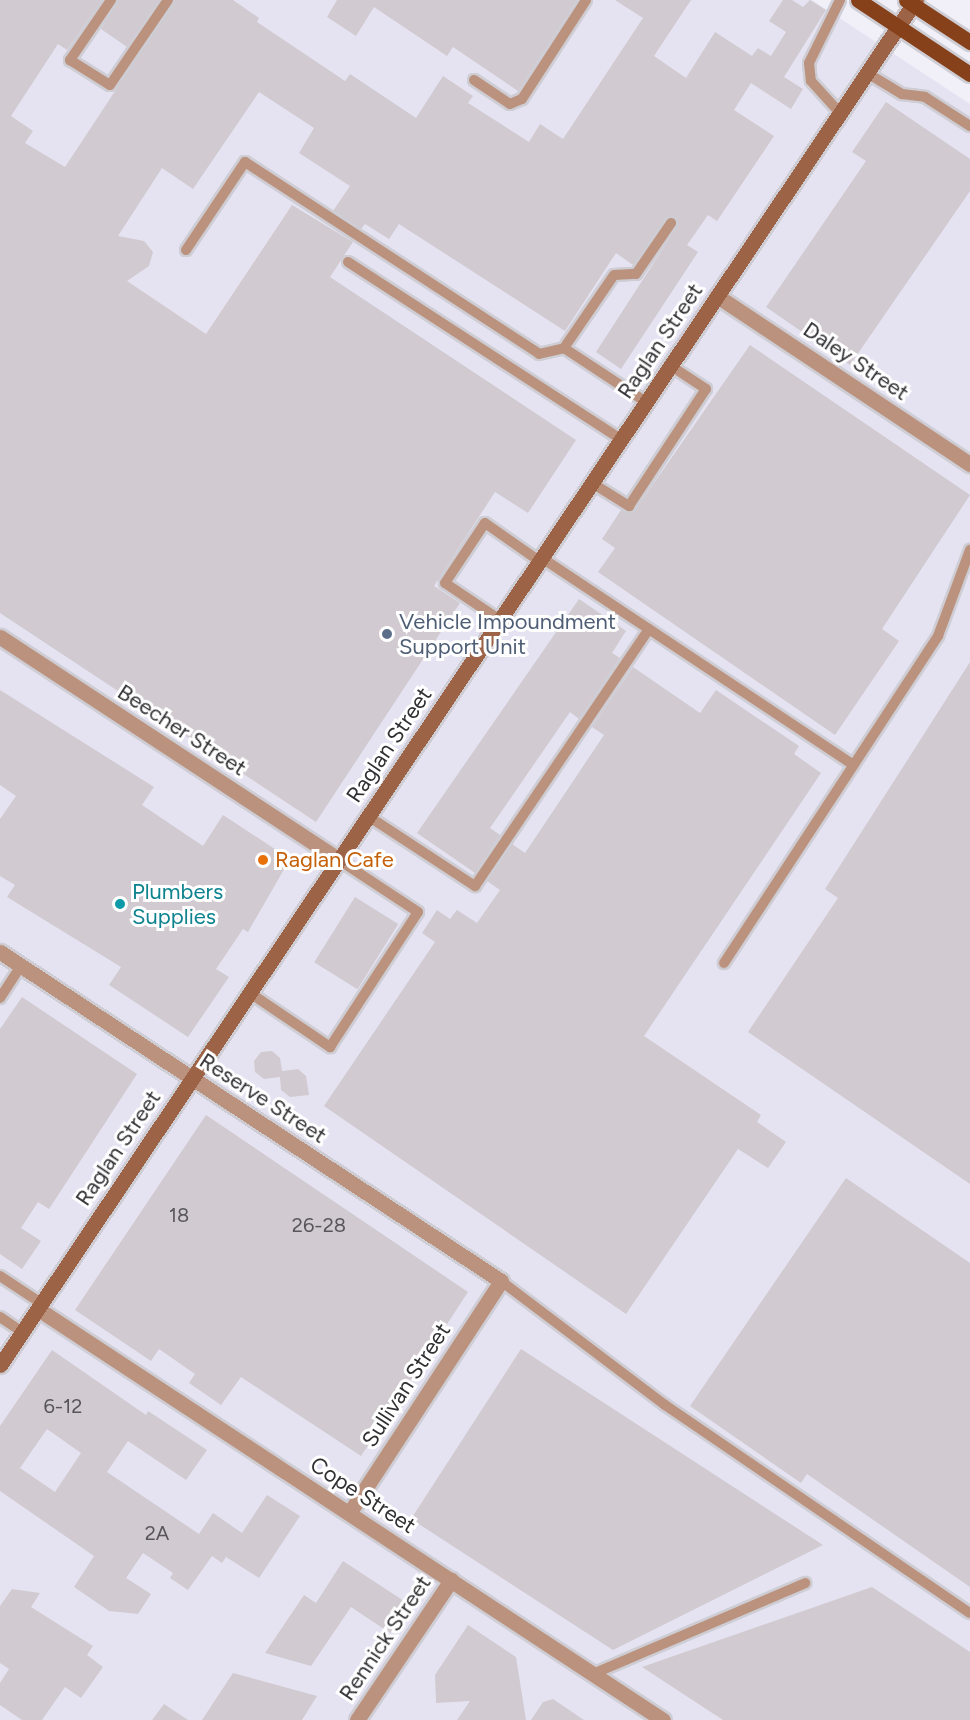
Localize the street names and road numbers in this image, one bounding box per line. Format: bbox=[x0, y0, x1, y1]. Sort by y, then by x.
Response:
street label: Raglan Street bbox=[612, 278, 708, 404]
street label: Daley Street bbox=[798, 316, 914, 406]
street label: Beecher Street bbox=[113, 679, 251, 781]
street label: Raglan Street bbox=[341, 682, 437, 808]
street label: Reserve Street bbox=[195, 1047, 331, 1149]
street label: Raglan Street bbox=[70, 1085, 166, 1211]
street label: Sullivan Street bbox=[356, 1318, 456, 1452]
street label: Cope Street bbox=[305, 1451, 421, 1539]
street label: Rennick Street bbox=[334, 1570, 436, 1706]

